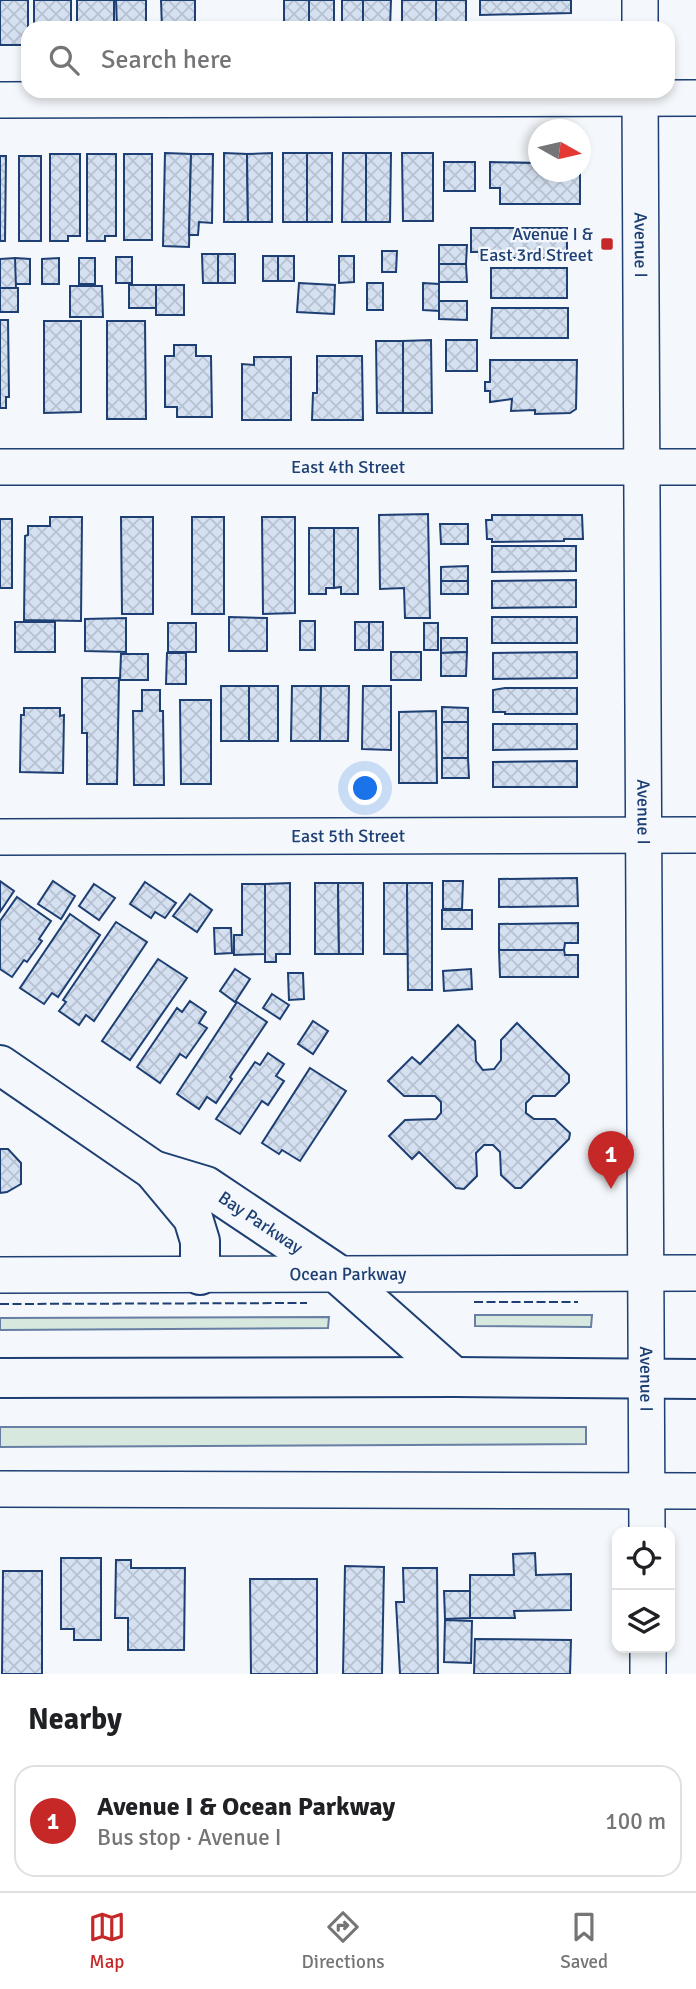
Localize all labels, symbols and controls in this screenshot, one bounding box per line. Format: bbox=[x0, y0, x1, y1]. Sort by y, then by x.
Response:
search box bbox=[21, 21, 675, 98]
icon: search bbox=[45, 41, 83, 79]
text: Search here bbox=[101, 44, 232, 76]
north arrow bbox=[528, 119, 591, 182]
street label: Avenue I bbox=[630, 212, 652, 278]
place label: Avenue I & East 3rd Street bbox=[479, 223, 593, 266]
marker: Avenue I & East 3rd Street bbox=[599, 236, 615, 252]
street label: East 4th Street bbox=[291, 456, 405, 478]
your location bbox=[348, 771, 382, 805]
street label: Avenue I bbox=[632, 779, 655, 845]
street label: East 5th Street bbox=[291, 825, 405, 847]
pin: 1 bbox=[588, 1131, 634, 1189]
street label: Bay Parkway bbox=[214, 1186, 307, 1259]
street label: Ocean Parkway bbox=[289, 1263, 407, 1285]
street label: Avenue I bbox=[635, 1346, 657, 1412]
map controls bbox=[612, 1527, 675, 1653]
button: locate bbox=[612, 1527, 675, 1590]
button: layers bbox=[612, 1590, 675, 1653]
text: Nearby bbox=[28, 1701, 122, 1738]
text: Avenue I & Ocean Parkway bbox=[97, 1791, 395, 1823]
text: 1 bbox=[47, 1807, 59, 1836]
text: 100 m bbox=[605, 1807, 666, 1836]
text: Bus stop · Avenue I bbox=[97, 1823, 282, 1852]
tab: Map bbox=[88, 1908, 126, 1974]
tab: Directions bbox=[302, 1908, 385, 1974]
tab: Saved bbox=[560, 1908, 608, 1974]

